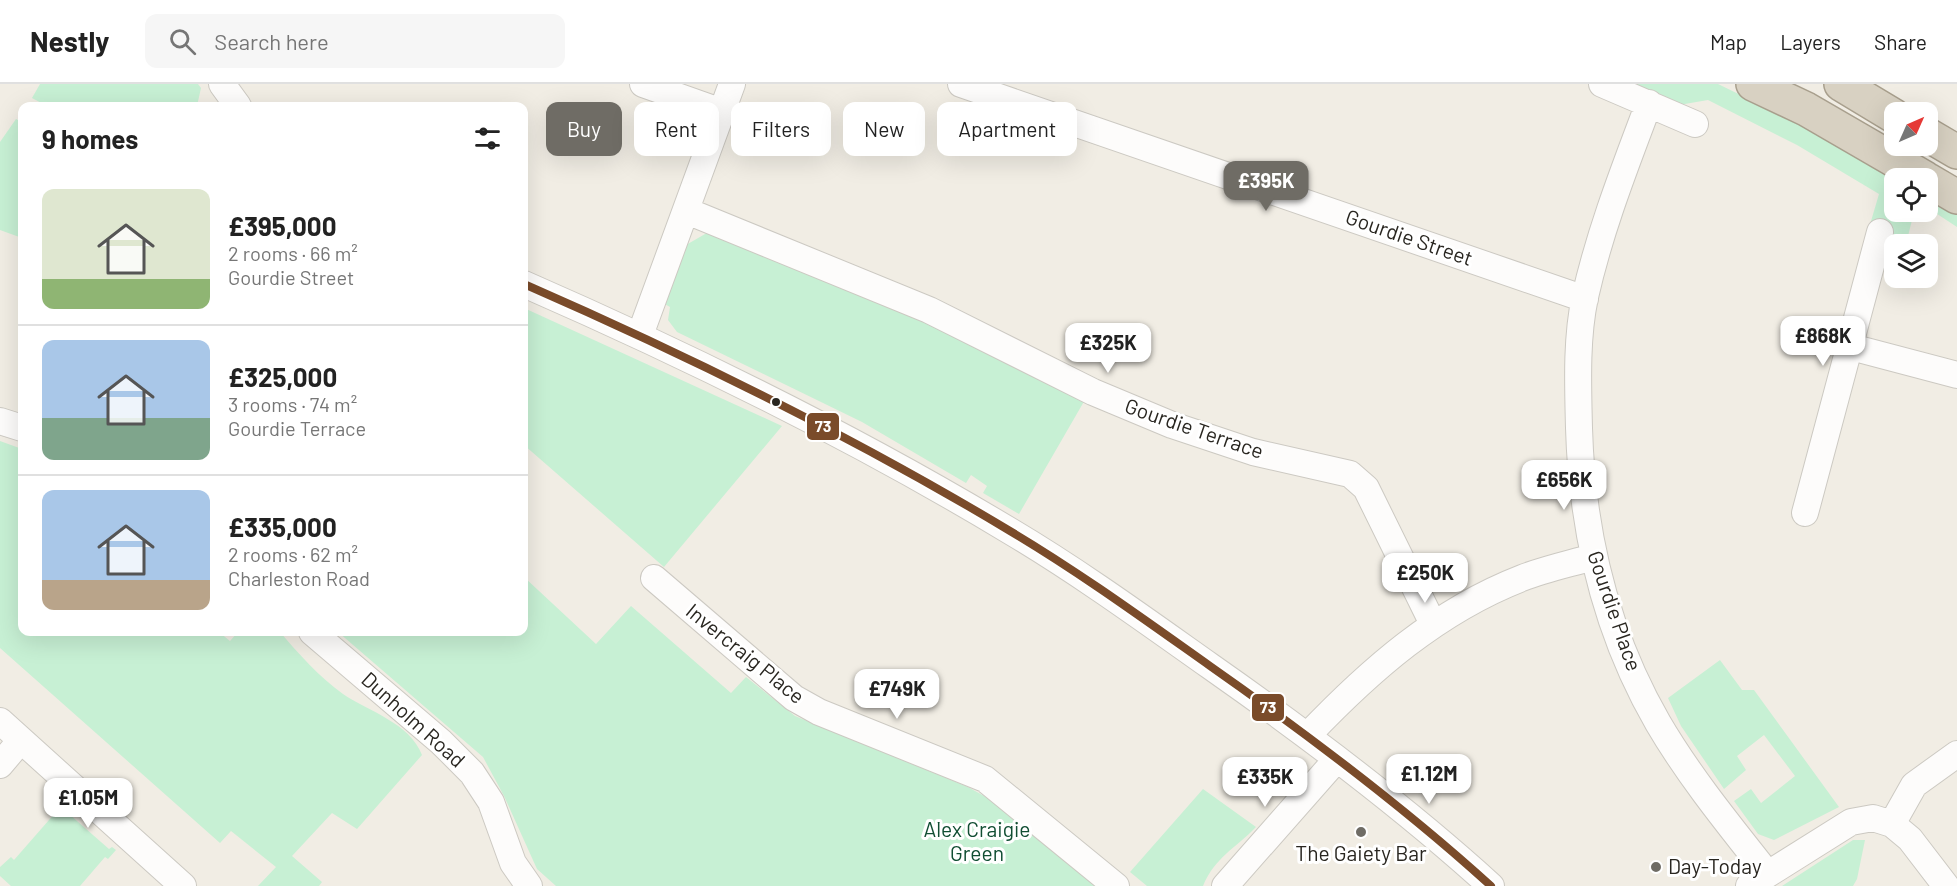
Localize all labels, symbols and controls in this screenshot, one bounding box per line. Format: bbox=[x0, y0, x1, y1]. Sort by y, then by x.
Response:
search box bbox=[145, 14, 565, 68]
text: Nestly bbox=[30, 24, 109, 58]
icon: search bbox=[166, 25, 199, 58]
text: Search here bbox=[214, 28, 329, 54]
text: Map bbox=[1710, 29, 1747, 54]
text: Layers bbox=[1780, 29, 1841, 54]
text: Share bbox=[1874, 29, 1927, 54]
chip: Buy bbox=[546, 102, 622, 156]
chip: Rent bbox=[634, 102, 719, 156]
chip: Filters bbox=[731, 102, 831, 156]
chip: New bbox=[843, 102, 925, 156]
chip: Apartment bbox=[937, 102, 1077, 156]
north arrow bbox=[1884, 102, 1938, 156]
map controls bbox=[1884, 102, 1938, 288]
icon: filters bbox=[471, 122, 504, 155]
text: 9 homes bbox=[42, 123, 138, 154]
pin: £395K bbox=[1224, 161, 1308, 212]
text: £395K bbox=[1238, 168, 1294, 192]
button: locate bbox=[1884, 168, 1938, 222]
street label: Gourdie Street bbox=[1343, 203, 1476, 270]
text: £395,000 bbox=[228, 210, 336, 241]
icon: home bbox=[90, 213, 162, 285]
button: layers bbox=[1884, 234, 1938, 288]
text: 2 rooms · 66 m² bbox=[228, 241, 358, 265]
text: Gourdie Street bbox=[228, 265, 354, 289]
pin: £868K bbox=[1781, 316, 1865, 367]
pin: £325K bbox=[1066, 323, 1150, 374]
text: £868K bbox=[1794, 323, 1852, 347]
text: £325K bbox=[1079, 330, 1137, 354]
text: £325,000 bbox=[228, 361, 337, 392]
icon: home bbox=[90, 364, 162, 436]
text: 3 rooms · 74 m² bbox=[228, 392, 357, 416]
street label: Gourdie Terrace bbox=[1122, 392, 1267, 463]
unlabelled marker bbox=[770, 396, 782, 408]
line badge: 73 bbox=[806, 412, 840, 441]
text: Gourdie Terrace bbox=[228, 416, 366, 440]
text: 73 bbox=[815, 416, 831, 435]
pin: £656K bbox=[1522, 460, 1606, 511]
text: £656K bbox=[1535, 467, 1593, 491]
text: £335,000 bbox=[228, 511, 337, 542]
icon: home bbox=[90, 514, 162, 586]
text: 2 rooms · 62 m² bbox=[228, 542, 358, 566]
street label: Gourdie Place bbox=[1583, 547, 1648, 674]
pin: £250K bbox=[1383, 553, 1467, 604]
text: £250K bbox=[1396, 560, 1454, 584]
text: Charleston Road bbox=[228, 566, 370, 590]
street label: Invercraig Place bbox=[682, 597, 810, 708]
street label: Dunholm Road bbox=[357, 666, 471, 772]
pin: £749K bbox=[855, 669, 939, 720]
text: £749K bbox=[868, 676, 926, 700]
line badge: 73 bbox=[1251, 693, 1285, 722]
text: 73 bbox=[1260, 697, 1276, 716]
pin: £1.12M bbox=[1380, 754, 1478, 805]
pin: £335K bbox=[1223, 757, 1307, 808]
text: £1.12M bbox=[1400, 761, 1458, 785]
text: £335K bbox=[1236, 764, 1294, 788]
pin: £1.05M bbox=[39, 778, 137, 829]
text: £1.05M bbox=[58, 785, 118, 809]
park label: Alex Craigie Green bbox=[924, 816, 1030, 865]
marker: The Gaiety Bar bbox=[1354, 825, 1368, 839]
place label: The Gaiety Bar bbox=[1295, 840, 1427, 865]
place label: Day-Today bbox=[1668, 853, 1762, 878]
marker: Day-Today bbox=[1649, 860, 1663, 874]

